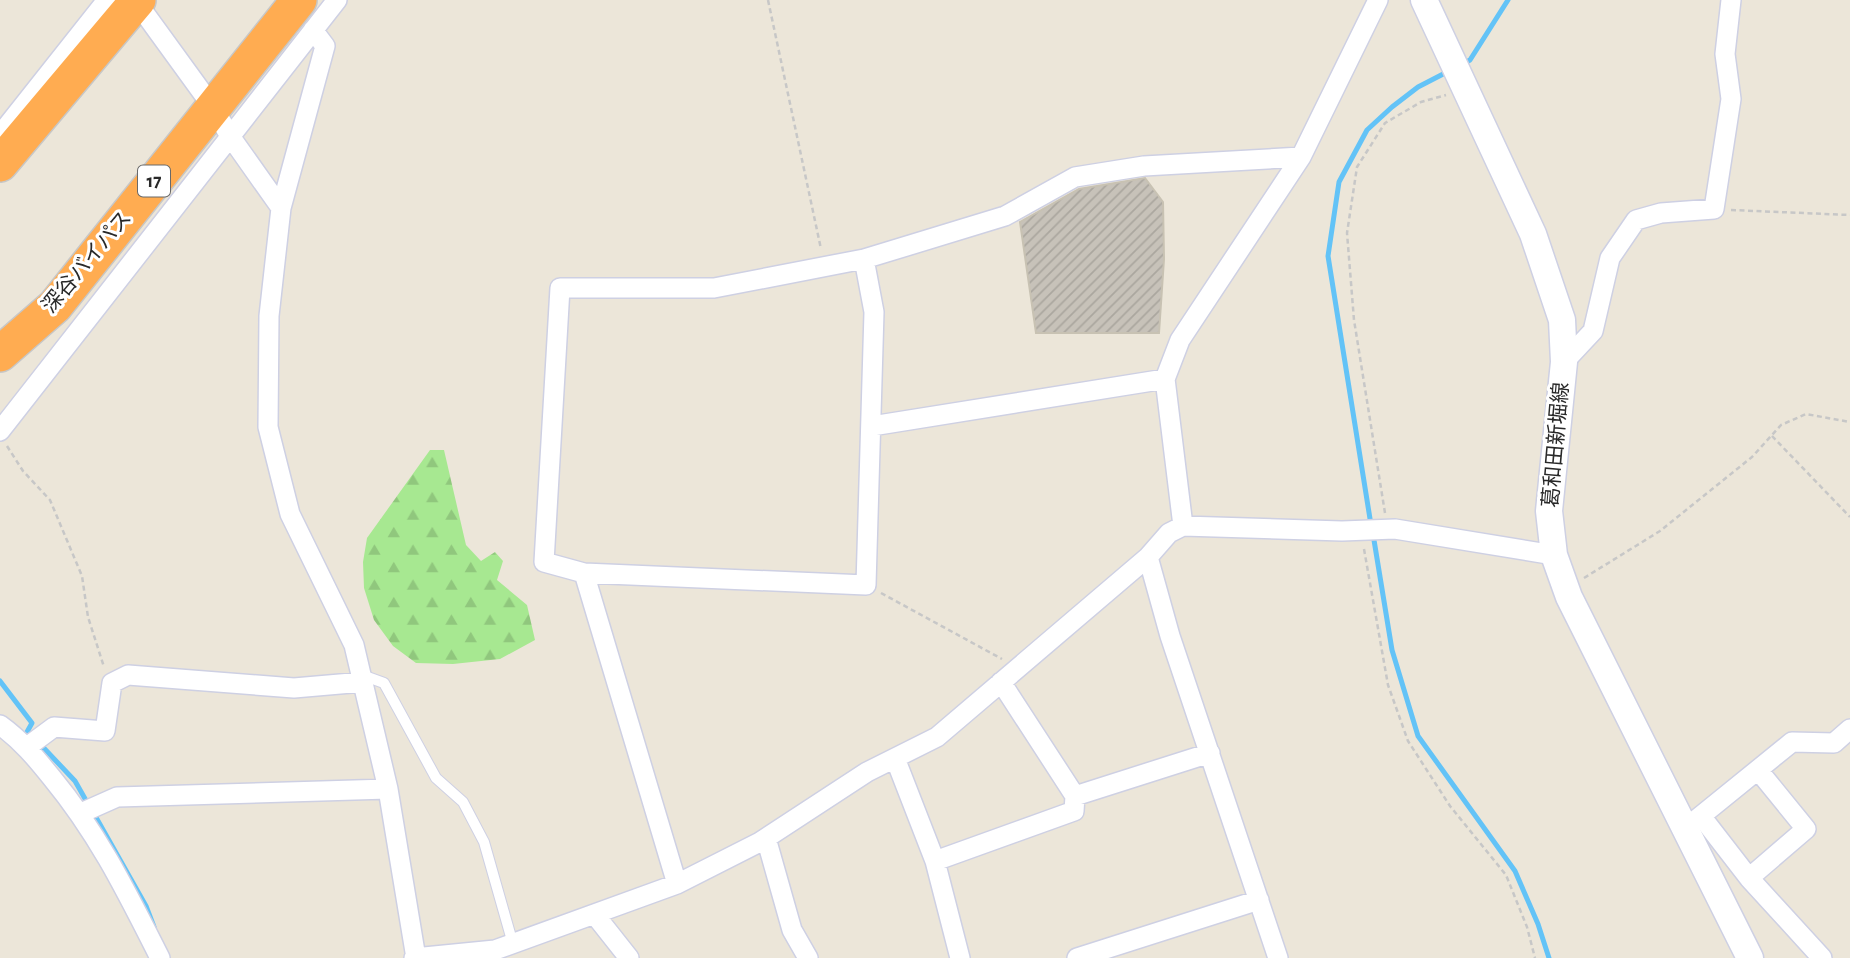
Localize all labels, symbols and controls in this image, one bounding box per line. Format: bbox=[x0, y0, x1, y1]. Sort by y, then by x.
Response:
road number: 17 bbox=[138, 166, 170, 196]
street label: 深谷バイパス bbox=[38, 207, 135, 317]
street label: 葛和田新堀線 bbox=[1539, 381, 1572, 509]

